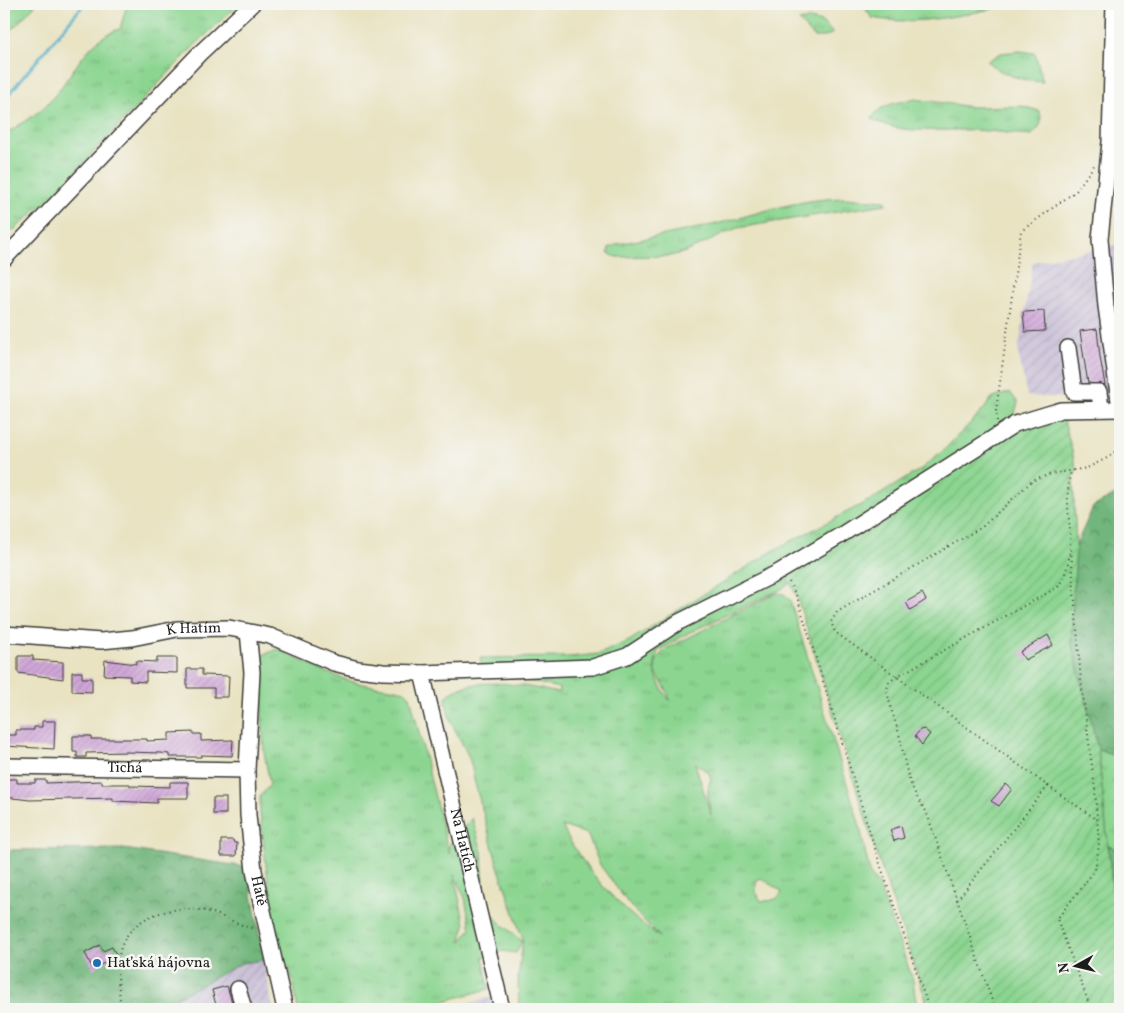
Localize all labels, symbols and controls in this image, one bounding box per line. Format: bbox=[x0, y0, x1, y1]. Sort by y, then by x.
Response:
street label: K Hatím bbox=[164, 618, 221, 641]
street label: Tichá bbox=[107, 757, 143, 779]
street label: Na Hatích bbox=[444, 806, 480, 875]
street label: Hatě bbox=[245, 874, 272, 908]
north arrow bbox=[1052, 940, 1102, 990]
place label: Haťská hájovna bbox=[107, 953, 210, 974]
marker: Haťská hájovna bbox=[91, 957, 103, 969]
text: N bbox=[1054, 961, 1075, 974]

